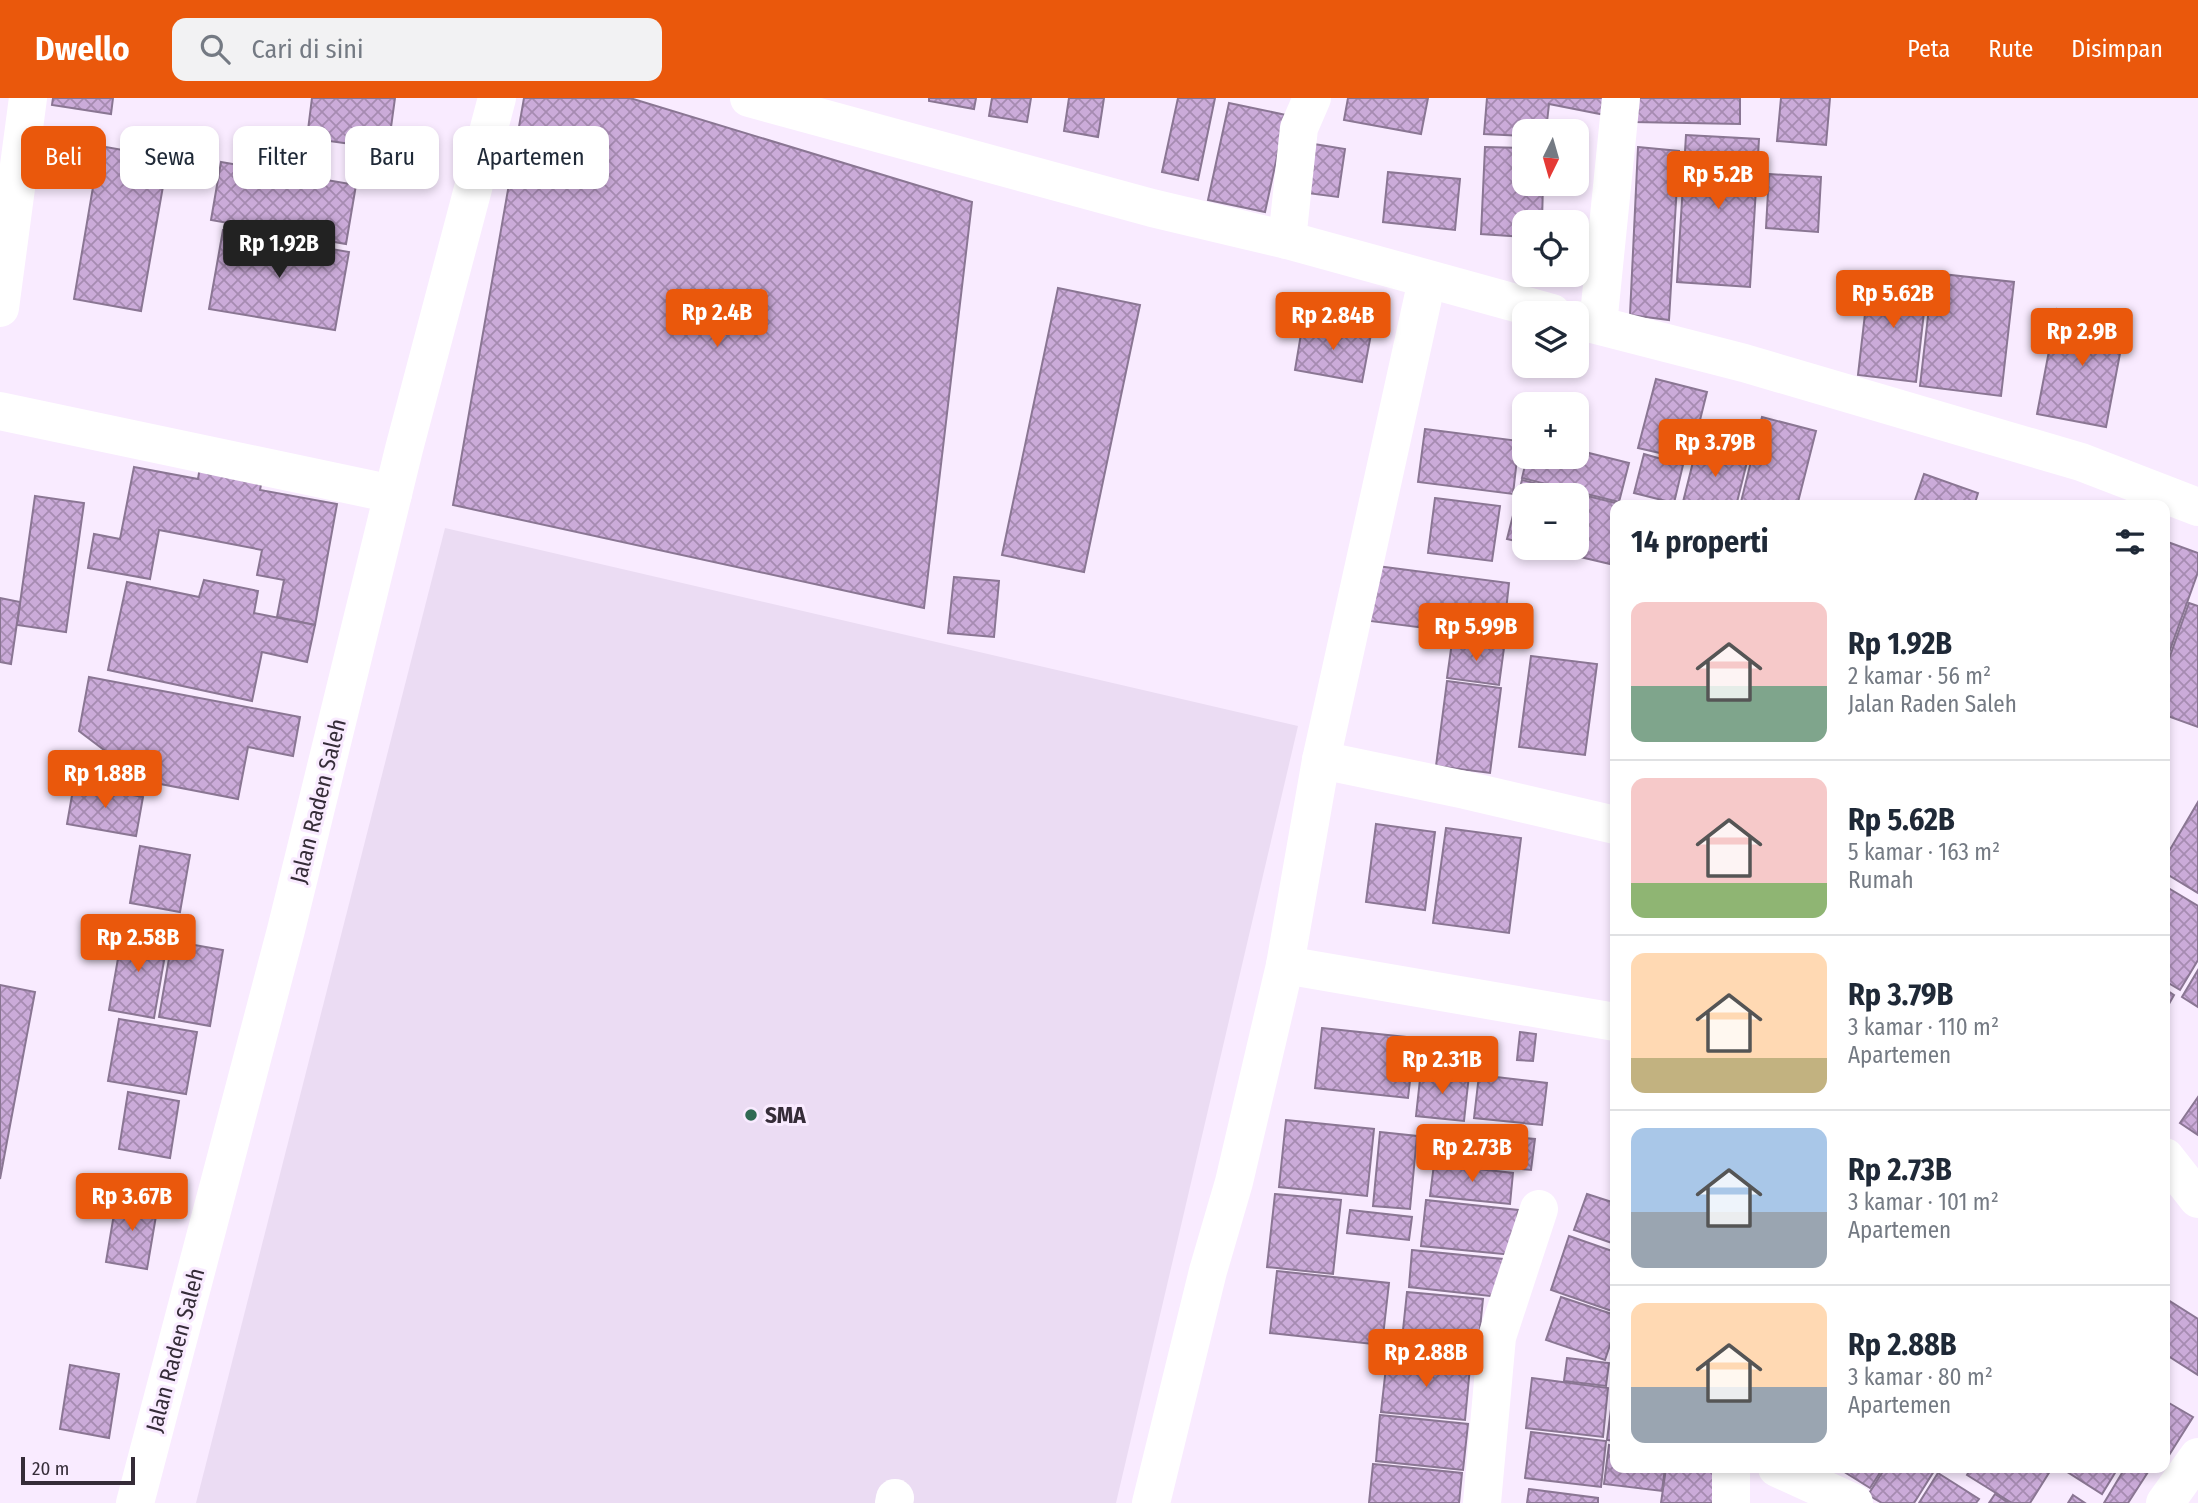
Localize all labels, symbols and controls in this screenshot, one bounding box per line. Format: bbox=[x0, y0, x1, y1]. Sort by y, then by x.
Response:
search box bbox=[172, 18, 662, 81]
text: Dwello bbox=[35, 29, 130, 69]
icon: search bbox=[196, 30, 234, 68]
text: Cari di sini bbox=[252, 34, 363, 65]
text: Peta bbox=[1907, 35, 1950, 63]
text: Rute bbox=[1988, 35, 2033, 63]
text: Disimpan bbox=[2071, 35, 2163, 63]
north arrow bbox=[1512, 119, 1589, 196]
map controls bbox=[1512, 119, 1589, 560]
chip: Beli bbox=[21, 126, 106, 189]
chip: Sewa bbox=[120, 126, 219, 189]
chip: Filter bbox=[233, 126, 331, 189]
chip: Baru bbox=[345, 126, 439, 189]
chip: Apartemen bbox=[453, 126, 609, 189]
pin: Rp 5.2B bbox=[1653, 152, 1783, 211]
text: Rp 5.2B bbox=[1683, 160, 1753, 188]
button: locate bbox=[1512, 210, 1589, 287]
pin: Rp 1.92B bbox=[207, 220, 351, 280]
text: Rp 1.92B bbox=[239, 229, 319, 257]
pin: Rp 5.62B bbox=[1821, 271, 1965, 330]
text: Rp 5.62B bbox=[1852, 279, 1934, 307]
pin: Rp 2.4B bbox=[652, 289, 782, 349]
pin: Rp 2.84B bbox=[1261, 292, 1405, 352]
text: Rp 2.4B bbox=[682, 298, 752, 326]
text: Rp 2.84B bbox=[1292, 301, 1374, 329]
button: layers bbox=[1512, 301, 1589, 378]
pin: Rp 2.9B bbox=[2017, 308, 2147, 368]
text: Rp 2.9B bbox=[2047, 317, 2117, 345]
button: + bbox=[1512, 392, 1589, 469]
pin: Rp 3.79B bbox=[1643, 420, 1787, 479]
text: Rp 3.79B bbox=[1675, 428, 1755, 456]
button: − bbox=[1512, 483, 1589, 560]
icon: filters bbox=[2111, 523, 2149, 561]
text: 14 properti bbox=[1631, 524, 1769, 560]
pin: Rp 5.99B bbox=[1404, 603, 1548, 663]
text: Rp 5.99B bbox=[1435, 612, 1517, 640]
text: Rp 1.92B bbox=[1848, 626, 1952, 662]
icon: home bbox=[1687, 630, 1771, 714]
text: 2 kamar · 56 m² bbox=[1848, 662, 1991, 690]
text: Jalan Raden Saleh bbox=[1848, 690, 2017, 718]
street label: Jalan Raden Saleh bbox=[284, 716, 352, 886]
pin: Rp 1.88B bbox=[33, 750, 177, 810]
text: Rp 1.88B bbox=[64, 759, 146, 787]
text: Rp 5.62B bbox=[1848, 802, 1955, 838]
icon: home bbox=[1687, 806, 1771, 890]
text: 5 kamar · 163 m² bbox=[1848, 838, 2000, 866]
text: Rumah bbox=[1848, 866, 1914, 894]
pin: Rp 2.58B bbox=[66, 914, 210, 974]
text: Rp 2.58B bbox=[97, 923, 179, 951]
text: Rp 3.79B bbox=[1848, 977, 1953, 1013]
icon: home bbox=[1687, 981, 1771, 1065]
text: 3 kamar · 110 m² bbox=[1848, 1013, 1999, 1041]
pin: Rp 2.31B bbox=[1370, 1037, 1514, 1096]
text: Apartemen bbox=[1848, 1041, 1951, 1069]
text: Rp 2.31B bbox=[1402, 1045, 1482, 1073]
place label: SMA bbox=[765, 1101, 806, 1129]
marker: SMA bbox=[743, 1107, 759, 1123]
pin: Rp 2.73B bbox=[1400, 1124, 1544, 1184]
text: Rp 2.73B bbox=[1432, 1133, 1512, 1161]
text: Rp 2.73B bbox=[1848, 1152, 1952, 1188]
icon: home bbox=[1687, 1156, 1771, 1240]
pin: Rp 3.67B bbox=[60, 1174, 204, 1233]
text: Rp 3.67B bbox=[92, 1182, 172, 1210]
text: 3 kamar · 101 m² bbox=[1848, 1188, 1999, 1216]
text: Apartemen bbox=[1848, 1216, 1951, 1244]
street label: Jalan Raden Saleh bbox=[140, 1265, 210, 1435]
text: Rp 2.88B bbox=[1848, 1327, 1957, 1363]
pin: Rp 2.88B bbox=[1354, 1330, 1498, 1389]
icon: home bbox=[1687, 1331, 1771, 1415]
text: Rp 2.88B bbox=[1384, 1338, 1468, 1366]
text: 3 kamar · 80 m² bbox=[1848, 1363, 1993, 1391]
text: Apartemen bbox=[1848, 1391, 1951, 1419]
scale bar bbox=[21, 1454, 135, 1486]
text: 20 m bbox=[32, 1457, 69, 1480]

